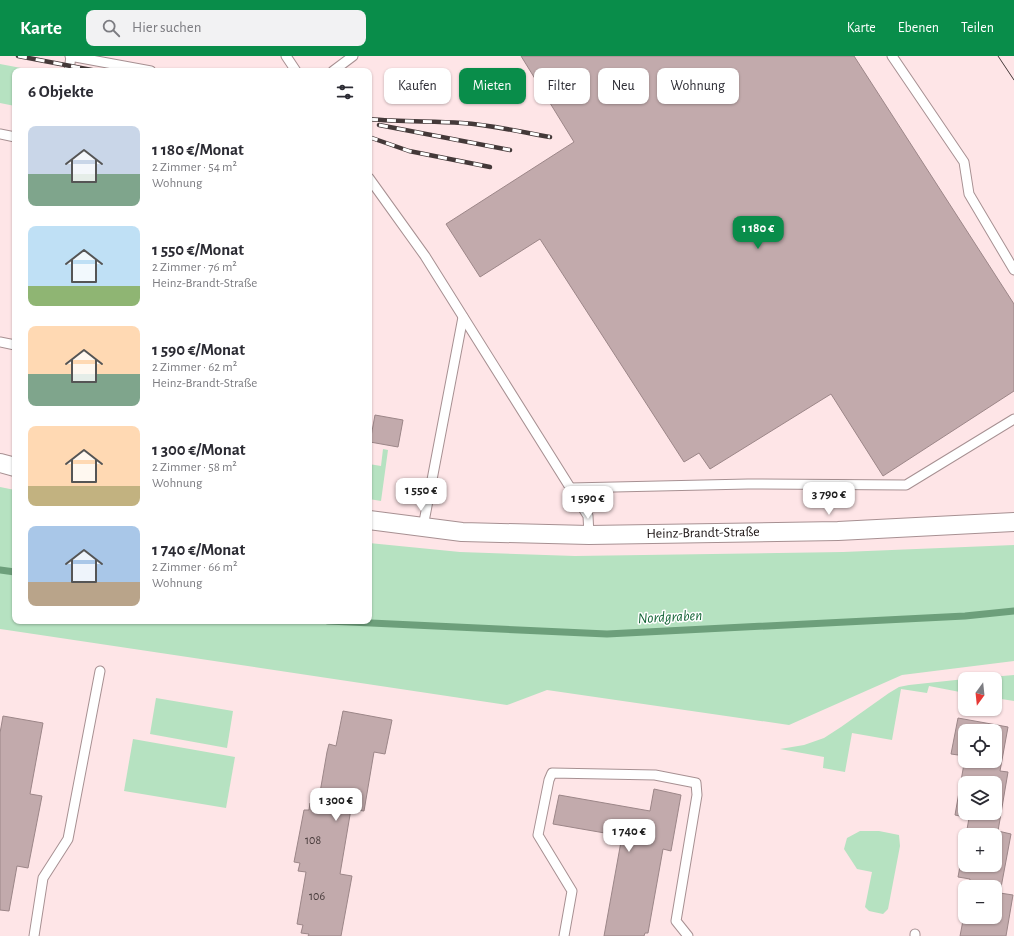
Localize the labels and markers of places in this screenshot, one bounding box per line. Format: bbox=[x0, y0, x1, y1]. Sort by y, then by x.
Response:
pin: 1 180 € bbox=[721, 216, 795, 250]
pin: 1 550 € bbox=[384, 478, 458, 512]
pin: 3 790 € bbox=[792, 482, 866, 516]
pin: 1 590 € bbox=[551, 486, 625, 520]
pin: 1 300 € bbox=[299, 788, 373, 822]
pin: 1 740 € bbox=[592, 819, 666, 853]

